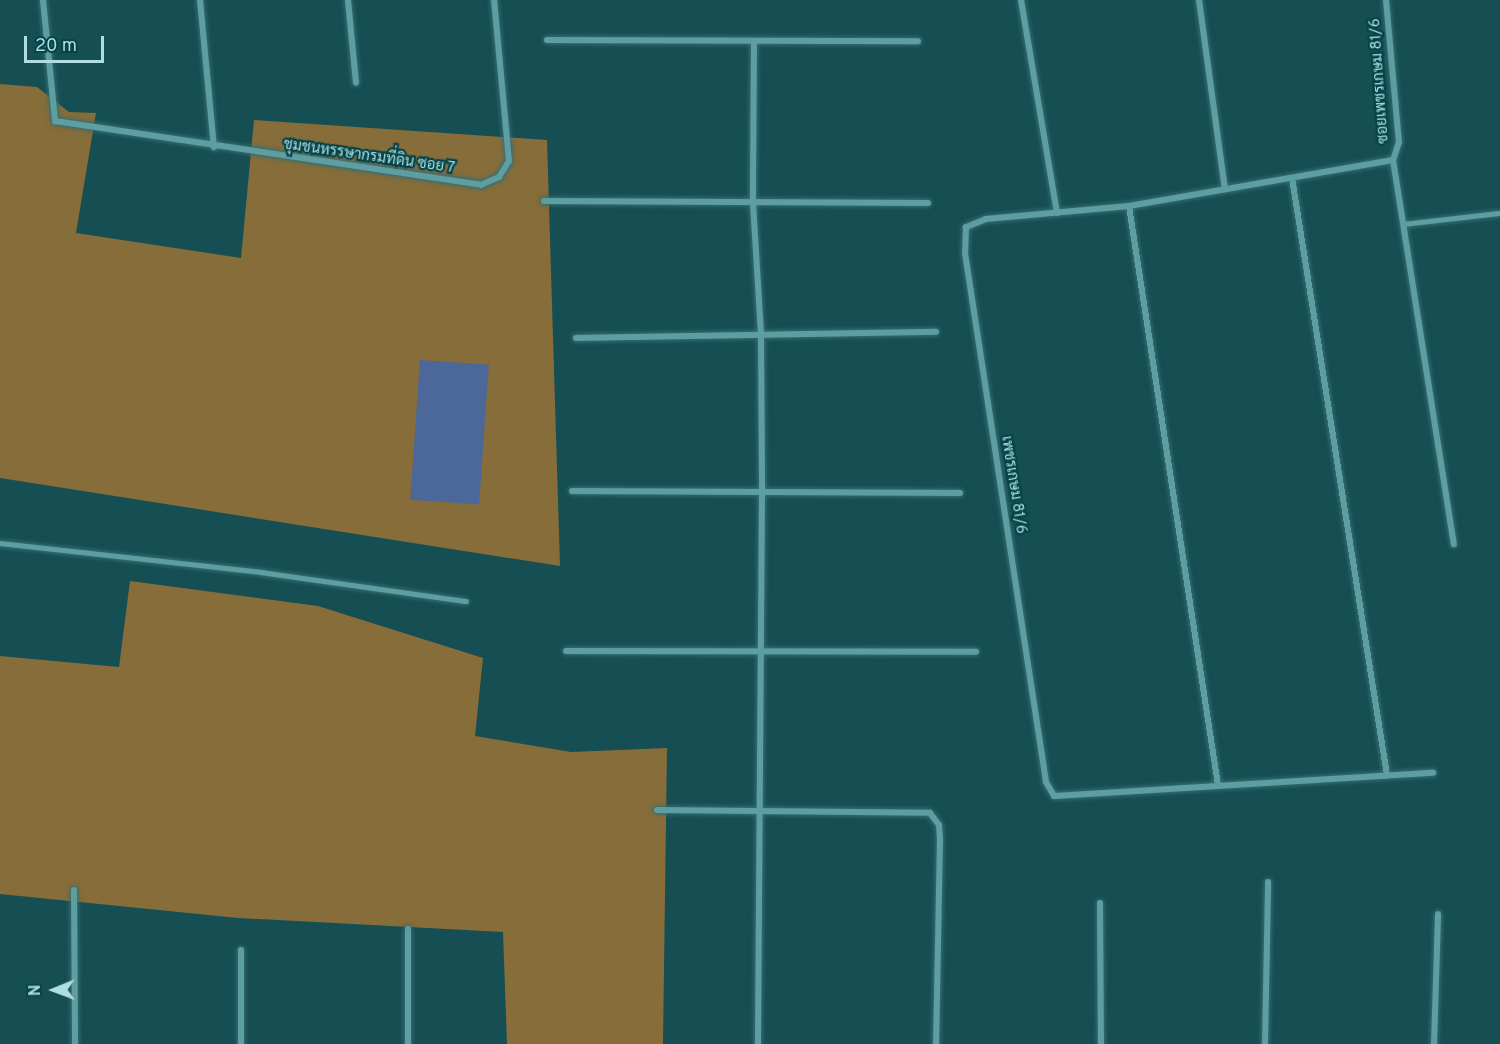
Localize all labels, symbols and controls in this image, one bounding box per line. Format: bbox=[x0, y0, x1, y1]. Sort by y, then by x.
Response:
street label: ซอยเพชรเกษม 81/6 bbox=[1367, 18, 1393, 144]
scale bar bbox=[27, 24, 106, 62]
text: 20 m bbox=[35, 35, 77, 58]
street label: ชุมชนหรรษากรมที่ดิน ซอย 7 bbox=[282, 136, 456, 178]
street label: เพชรเกษม 81/6 bbox=[996, 435, 1030, 535]
north arrow bbox=[24, 960, 84, 1020]
text: N bbox=[26, 984, 46, 996]

